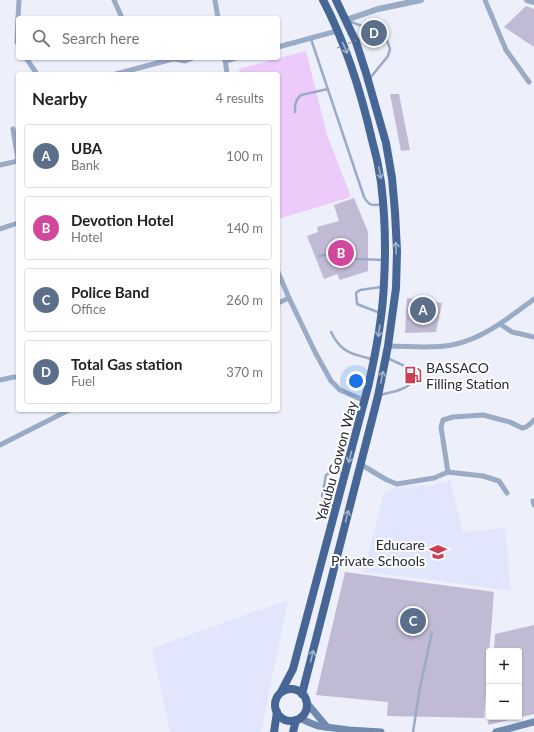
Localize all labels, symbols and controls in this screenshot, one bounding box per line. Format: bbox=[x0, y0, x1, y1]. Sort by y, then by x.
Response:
search box bbox=[16, 16, 280, 60]
pin: D bbox=[361, 18, 387, 48]
icon: search bbox=[30, 27, 52, 49]
text: Search here bbox=[62, 29, 139, 47]
one-way arrow bbox=[341, 42, 349, 54]
text: Nearby bbox=[32, 88, 87, 109]
text: 4 results bbox=[216, 90, 264, 106]
text: UBA bbox=[71, 139, 102, 157]
text: A bbox=[41, 148, 51, 164]
text: 100 m bbox=[226, 148, 263, 164]
text: Bank bbox=[71, 157, 100, 173]
one-way arrow bbox=[376, 166, 384, 179]
text: Devotion Hotel bbox=[71, 211, 174, 229]
text: B bbox=[42, 220, 50, 236]
text: 140 m bbox=[226, 220, 263, 236]
text: Hotel bbox=[71, 229, 103, 245]
pin: B bbox=[328, 238, 354, 268]
one-way arrow bbox=[393, 242, 400, 255]
text: Police Band bbox=[71, 283, 149, 301]
text: C bbox=[42, 292, 50, 308]
text: 260 m bbox=[226, 292, 263, 308]
pin: A bbox=[410, 295, 436, 325]
text: Office bbox=[71, 301, 106, 317]
one-way arrow bbox=[375, 324, 383, 337]
text: Total Gas station bbox=[71, 355, 182, 373]
place label: BASSACO Filling Station bbox=[426, 359, 509, 392]
text: D bbox=[41, 364, 51, 380]
text: 370 m bbox=[226, 364, 263, 380]
fuel station icon: BASSACO Filling Station bbox=[403, 365, 423, 385]
your location bbox=[346, 371, 366, 391]
one-way arrow bbox=[379, 371, 387, 384]
text: Fuel bbox=[71, 373, 95, 389]
street label: Yakubu Gowon Way bbox=[312, 398, 360, 523]
one-way arrow bbox=[346, 450, 353, 463]
one-way arrow bbox=[344, 510, 351, 523]
place label: Educare Private Schools bbox=[331, 536, 425, 569]
school or university icon: Educare Private Schools bbox=[428, 542, 448, 562]
pin: C bbox=[400, 606, 426, 636]
map controls bbox=[486, 648, 522, 720]
button: + bbox=[486, 648, 522, 684]
one-way arrow bbox=[308, 650, 316, 663]
button: − bbox=[486, 684, 522, 720]

